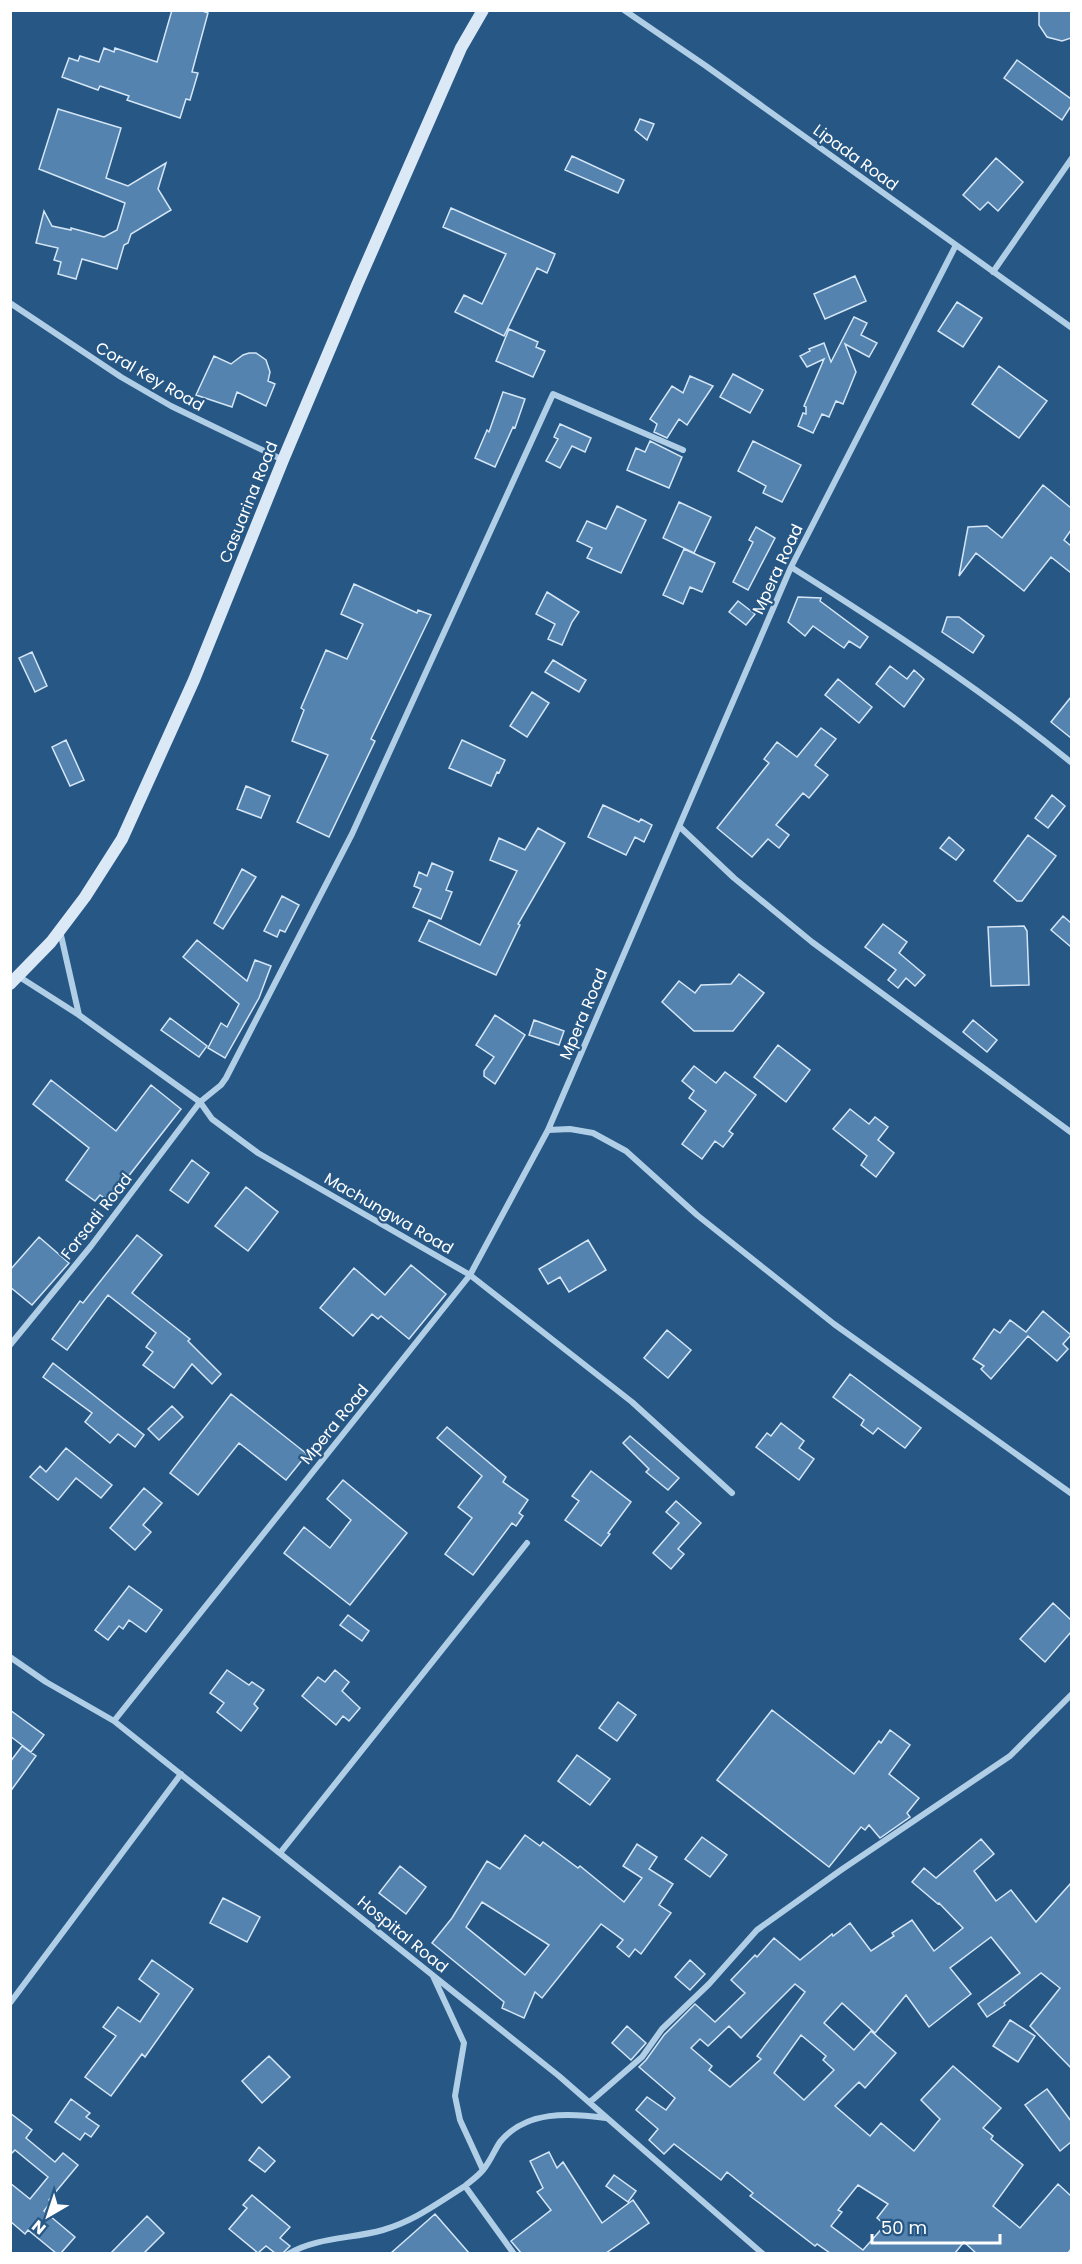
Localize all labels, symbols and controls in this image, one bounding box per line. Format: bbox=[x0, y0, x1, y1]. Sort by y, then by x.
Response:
street label: Lipada Road bbox=[809, 119, 903, 196]
street label: Coral Key Road bbox=[91, 336, 208, 417]
street label: Casuarina Road bbox=[214, 438, 283, 566]
street label: Mpera Road bbox=[746, 520, 808, 618]
street label: Mpera Road bbox=[554, 965, 613, 1063]
street label: Machungwa Road bbox=[320, 1167, 458, 1260]
street label: Forsadi Road bbox=[55, 1168, 137, 1264]
street label: Mpera Road bbox=[295, 1379, 374, 1469]
street label: Hospital Road bbox=[352, 1891, 453, 1978]
north arrow bbox=[18, 2186, 78, 2246]
scale bar bbox=[872, 2207, 1000, 2245]
text: N bbox=[27, 2215, 51, 2240]
text: 50 m bbox=[881, 2215, 927, 2240]

